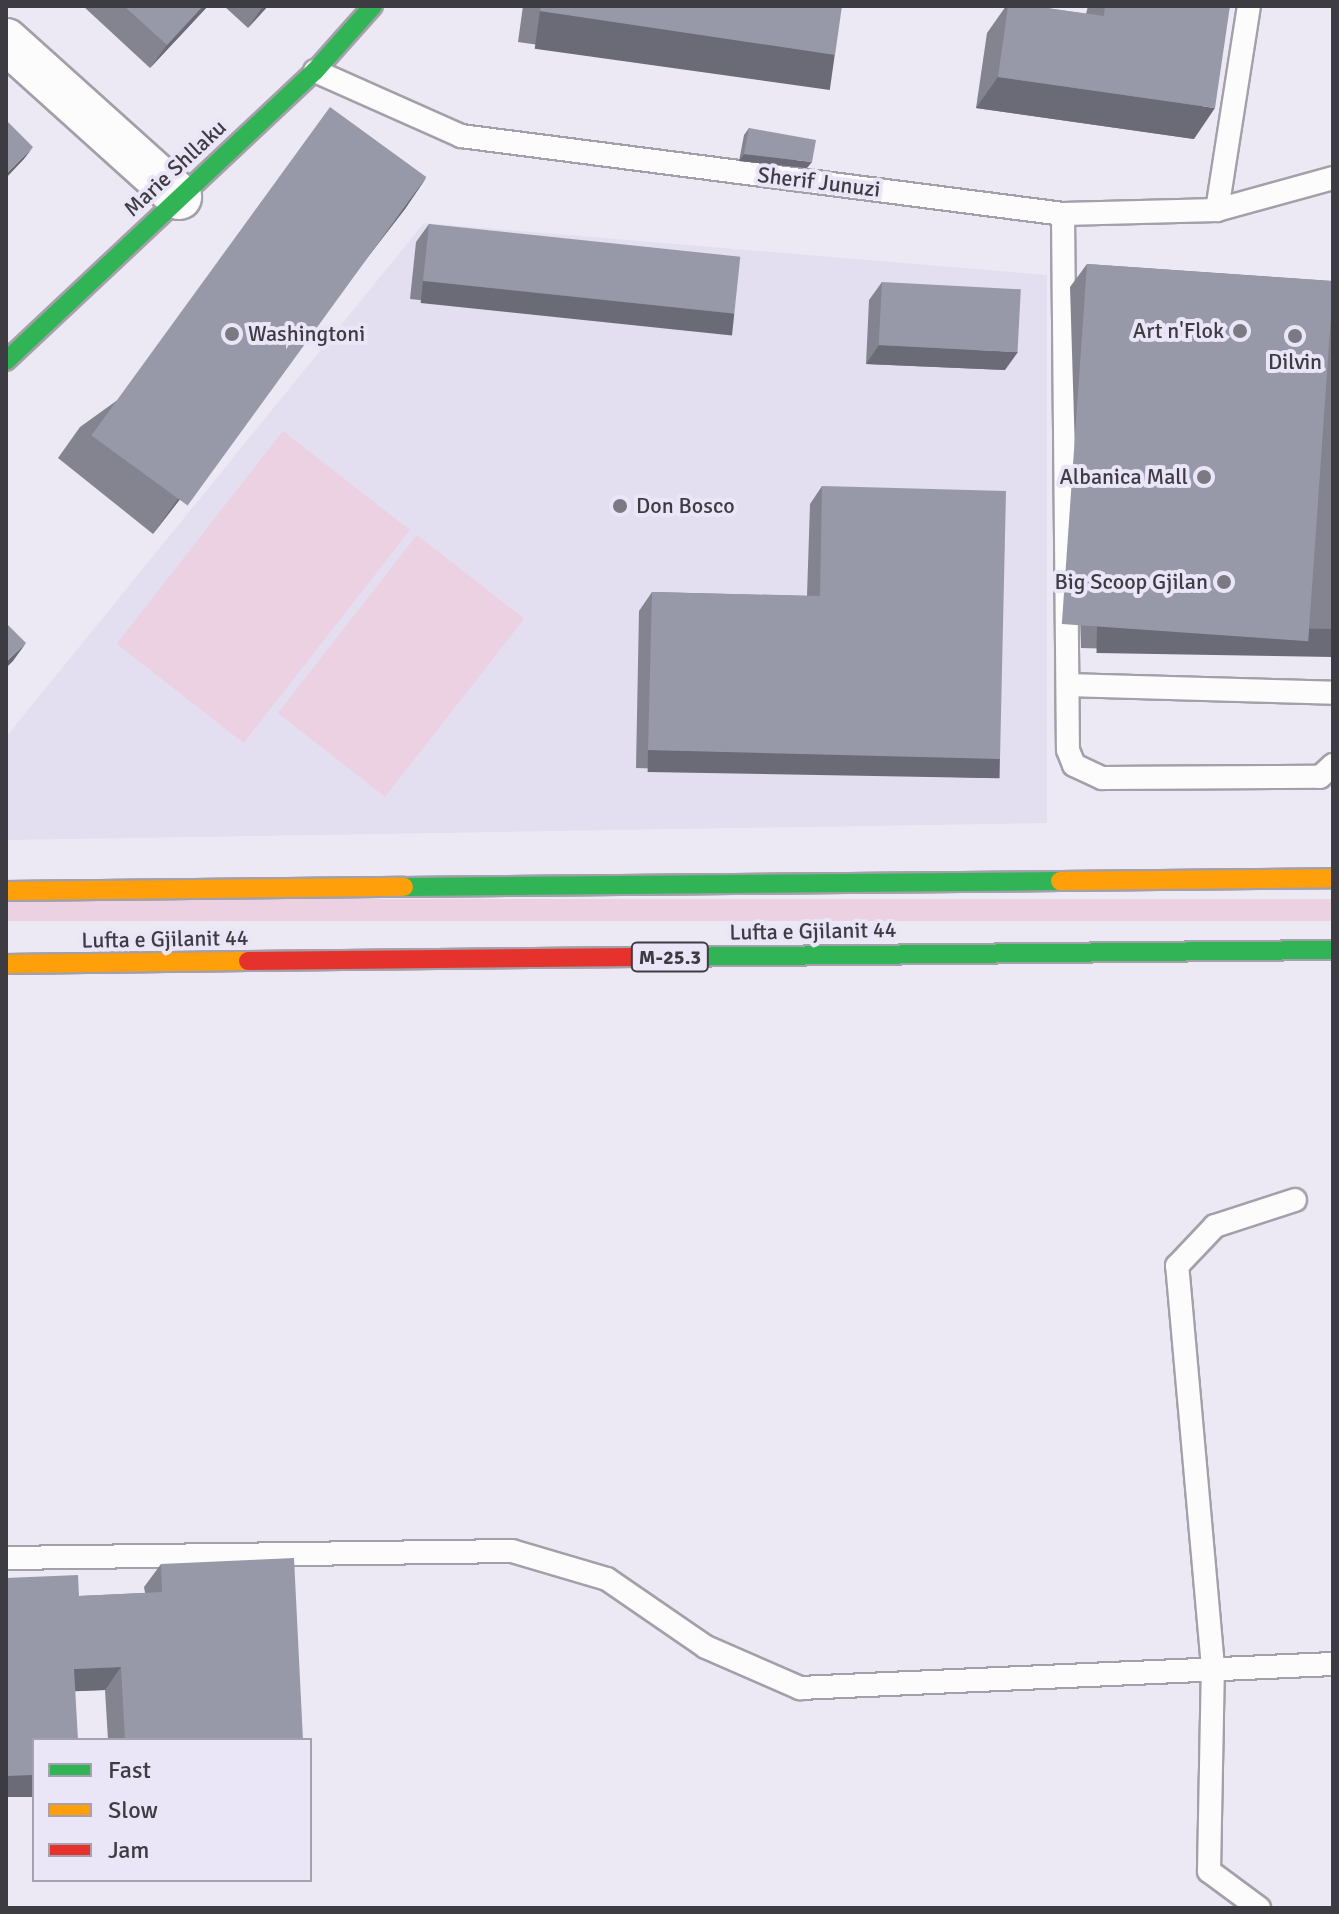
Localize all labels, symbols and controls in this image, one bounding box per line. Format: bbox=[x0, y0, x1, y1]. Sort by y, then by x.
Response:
street label: Marie Shllaku bbox=[118, 114, 232, 222]
street label: Sherif Junuzi bbox=[756, 161, 882, 203]
place label: Art n'Flok bbox=[1133, 318, 1224, 344]
place label: Washingtoni bbox=[248, 321, 365, 347]
marker: Art n'Flok bbox=[1231, 322, 1249, 340]
marker: Washingtoni bbox=[223, 325, 241, 343]
marker: Dilvin bbox=[1286, 327, 1304, 345]
place label: Dilvin bbox=[1268, 349, 1322, 375]
place label: Albanica Mall bbox=[1060, 464, 1188, 490]
marker: Albanica Mall bbox=[1195, 468, 1213, 486]
place label: Don Bosco bbox=[636, 493, 735, 519]
marker: Don Bosco bbox=[611, 497, 629, 515]
place label: Big Scoop Gjilan bbox=[1055, 569, 1208, 595]
marker: Big Scoop Gjilan bbox=[1215, 573, 1233, 591]
street label: Lufta e Gjilanit 44 bbox=[729, 916, 897, 946]
street label: Lufta e Gjilanit 44 bbox=[81, 924, 249, 954]
road number: M-25.3 bbox=[630, 941, 710, 973]
legend bbox=[32, 1738, 312, 1882]
text: Fast bbox=[108, 1755, 151, 1785]
text: Slow bbox=[108, 1795, 158, 1825]
text: Jam bbox=[108, 1835, 149, 1865]

